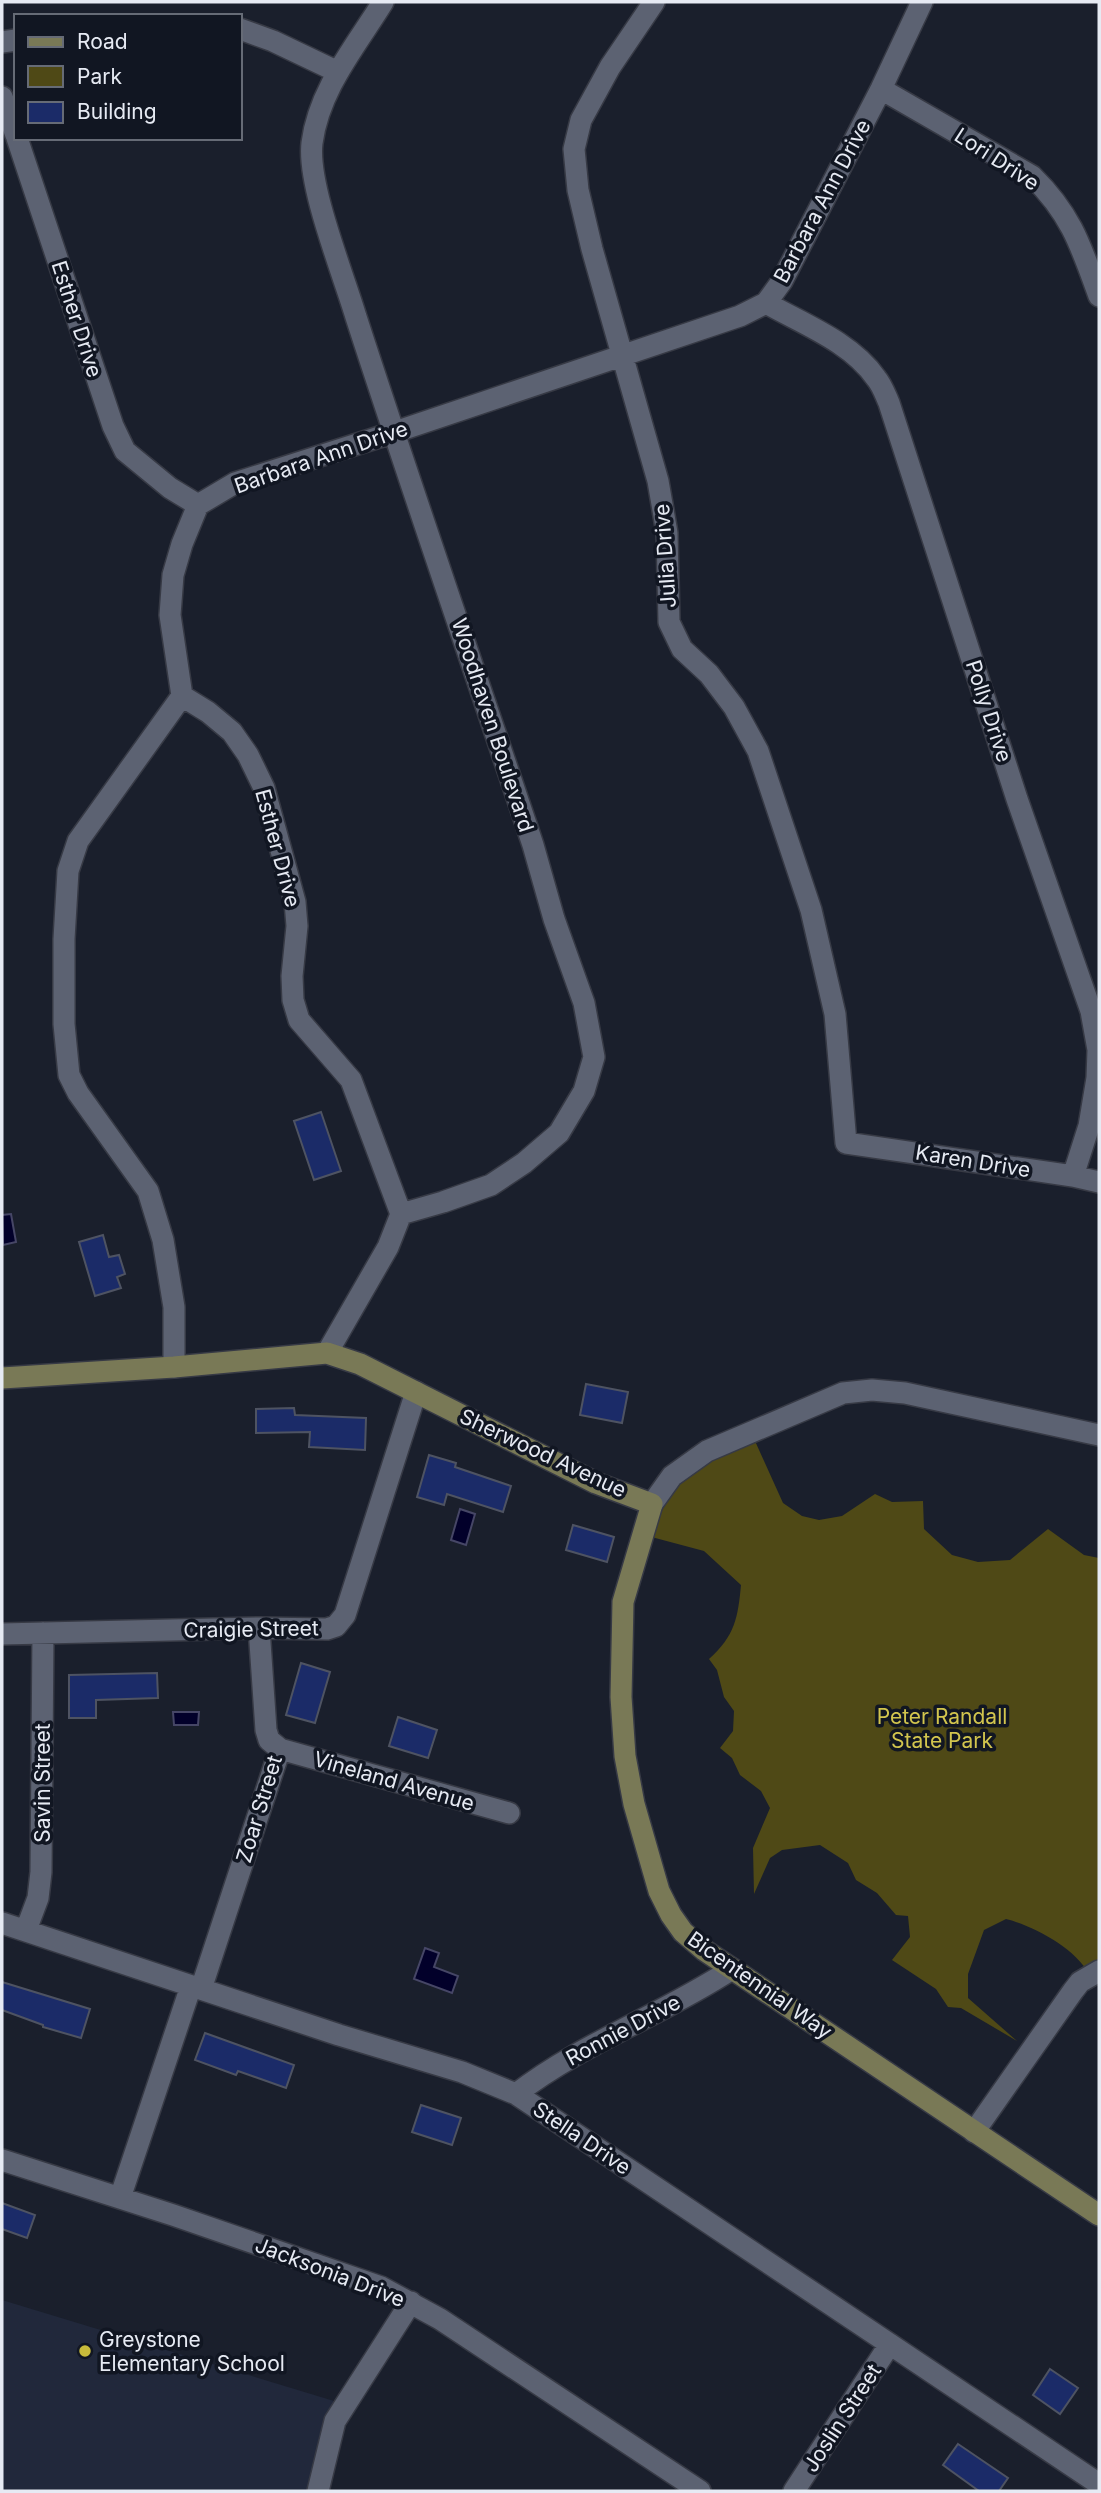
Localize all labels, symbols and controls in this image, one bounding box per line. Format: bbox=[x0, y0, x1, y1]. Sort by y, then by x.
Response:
legend bbox=[14, 14, 242, 140]
text: Road bbox=[77, 29, 128, 54]
text: Park bbox=[77, 64, 122, 89]
text: Building bbox=[77, 99, 157, 124]
street label: Barbara Ann Drive bbox=[768, 115, 876, 287]
street label: Lori Drive bbox=[950, 122, 1044, 196]
street label: Esther Drive bbox=[46, 258, 108, 380]
street label: Barbara Ann Drive bbox=[231, 416, 411, 498]
street label: Julia Drive bbox=[649, 503, 681, 609]
street label: Woodhaven Boulevard bbox=[447, 615, 539, 835]
street label: Polly Drive bbox=[961, 657, 1017, 765]
street label: Esther Drive bbox=[250, 786, 306, 910]
street label: Karen Drive bbox=[914, 1140, 1032, 1182]
street label: Sherwood Avenue bbox=[456, 1403, 630, 1503]
street label: Craigie Street bbox=[183, 1615, 319, 1643]
park label: Peter Randall State Park bbox=[877, 1704, 1007, 1753]
street label: Savin Street bbox=[30, 1723, 55, 1843]
street label: Vineland Avenue bbox=[311, 1746, 477, 1816]
street label: Zoar Street bbox=[231, 1752, 287, 1866]
street label: Bicentennial Way bbox=[683, 1926, 837, 2044]
street label: Ronnie Drive bbox=[562, 1989, 684, 2071]
street label: Stella Drive bbox=[528, 2096, 636, 2180]
street label: Jacksonia Drive bbox=[252, 2232, 408, 2312]
place label: Greystone Elementary School bbox=[99, 2327, 285, 2376]
marker: Greystone Elementary School bbox=[77, 2343, 93, 2359]
street label: Joslin Street bbox=[798, 2359, 886, 2477]

